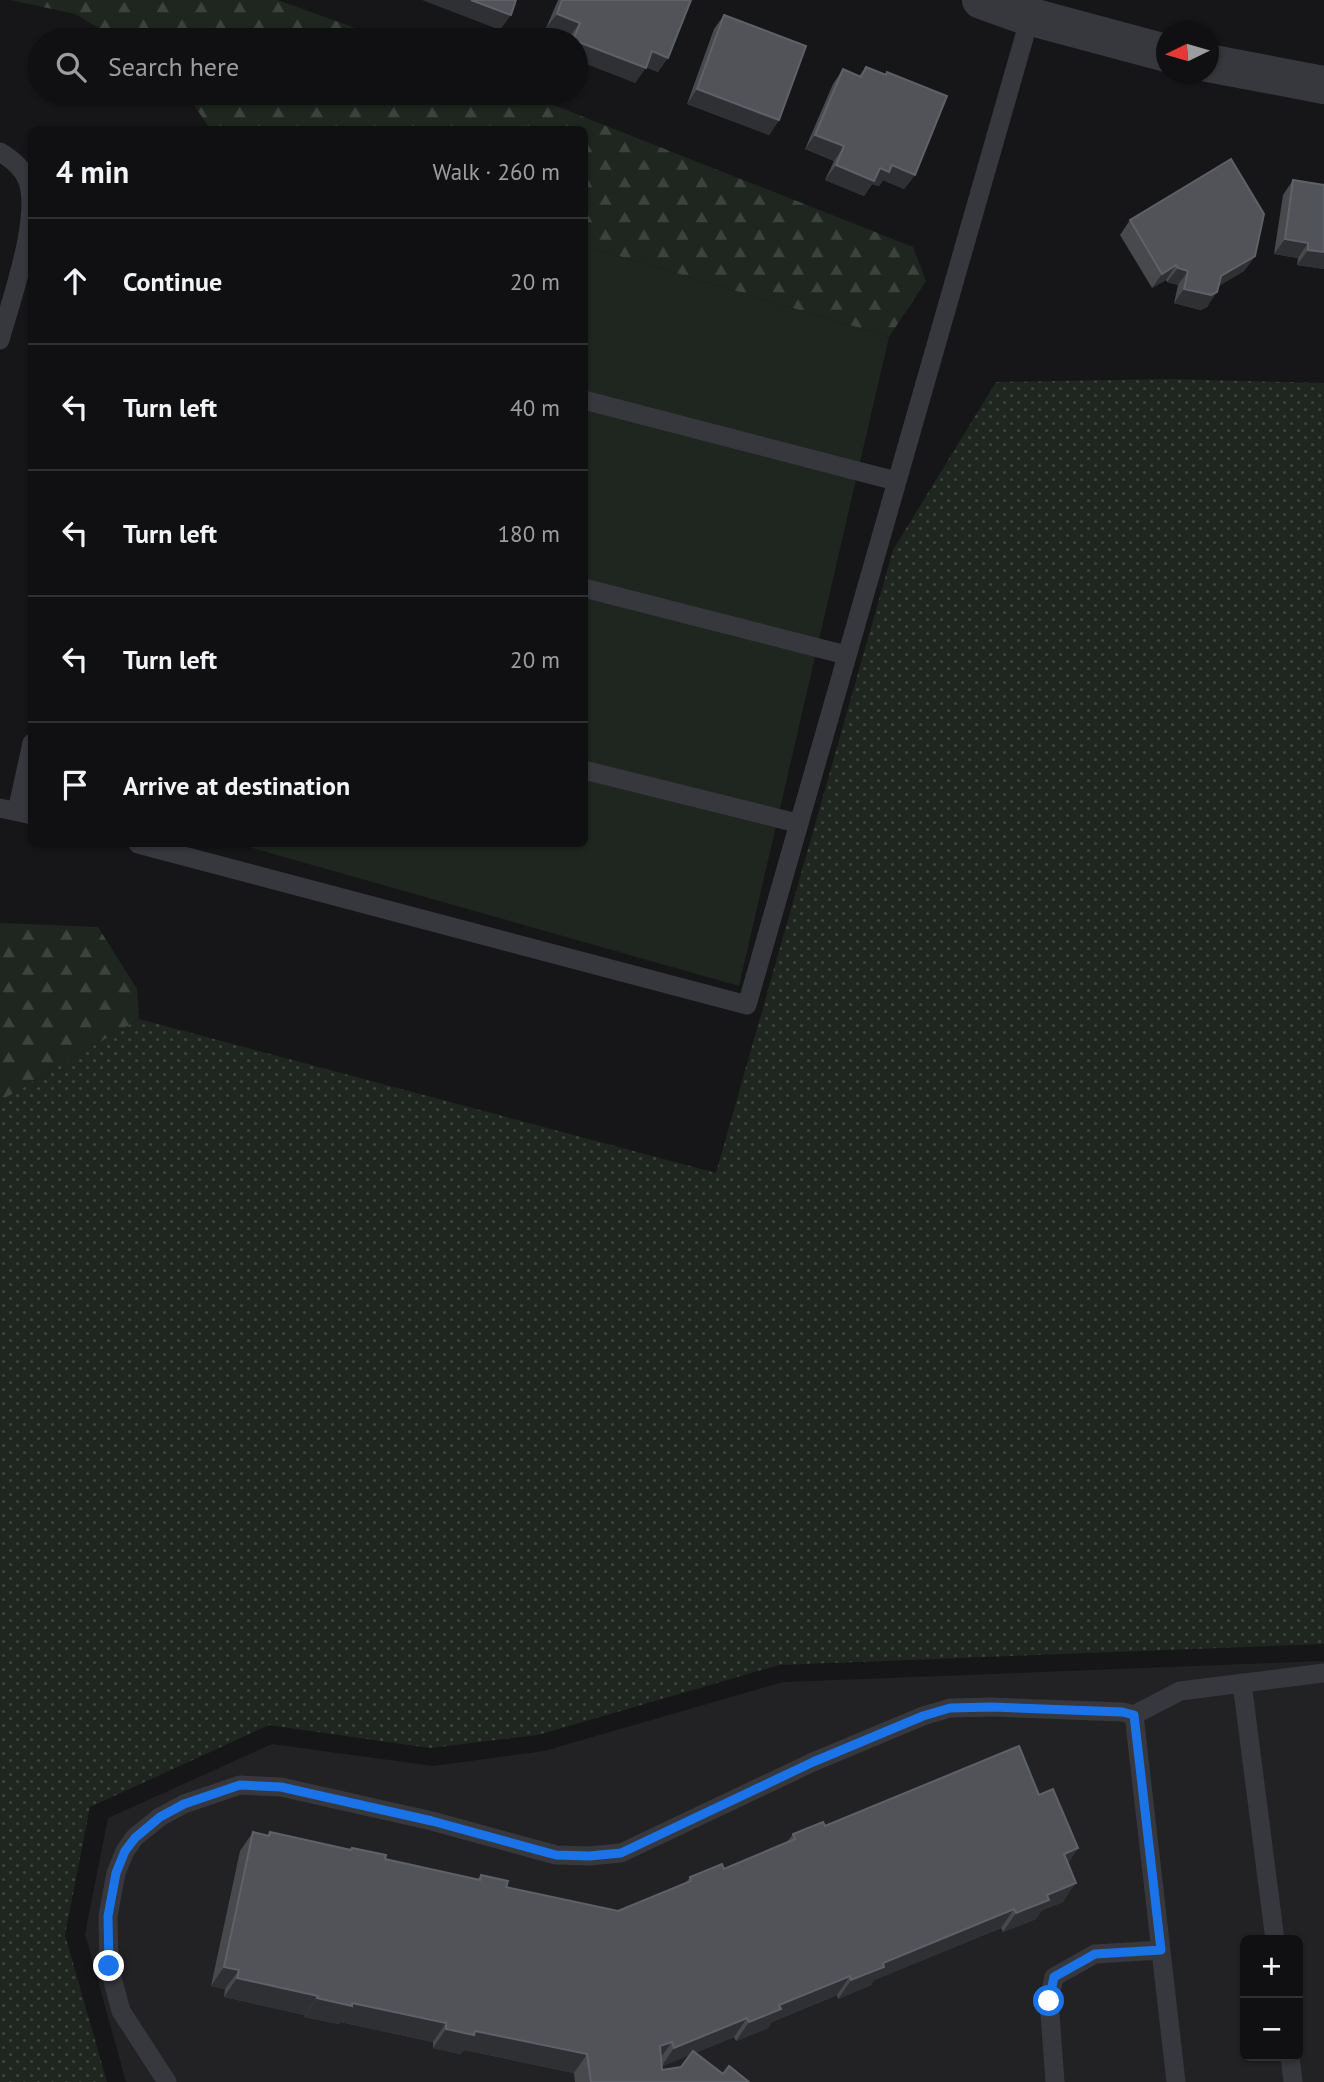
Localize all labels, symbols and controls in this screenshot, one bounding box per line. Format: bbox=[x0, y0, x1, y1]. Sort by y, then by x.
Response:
north arrow bbox=[1156, 21, 1219, 84]
search box bbox=[28, 28, 588, 105]
icon: search bbox=[52, 48, 90, 86]
text: Search here bbox=[108, 50, 239, 83]
text: 4 min bbox=[56, 152, 129, 191]
text: Walk · 260 m bbox=[433, 157, 560, 186]
icon: ahead bbox=[56, 262, 94, 300]
text: Continue bbox=[123, 265, 222, 298]
text: 20 m bbox=[510, 267, 560, 296]
icon: left bbox=[56, 388, 94, 426]
text: Turn left bbox=[123, 391, 217, 424]
text: 40 m bbox=[510, 393, 560, 422]
icon: left bbox=[56, 514, 94, 552]
text: Turn left bbox=[123, 517, 217, 550]
text: 180 m bbox=[498, 519, 560, 548]
icon: left bbox=[56, 640, 94, 678]
text: Turn left bbox=[123, 643, 217, 676]
text: 20 m bbox=[510, 645, 560, 674]
icon: arrive bbox=[56, 766, 94, 804]
text: Arrive at destination bbox=[123, 769, 350, 802]
map controls bbox=[1240, 1935, 1303, 2061]
button: + bbox=[1240, 1935, 1303, 1998]
route end bbox=[93, 1950, 124, 1981]
route start bbox=[1033, 1985, 1064, 2016]
button: − bbox=[1240, 1998, 1303, 2061]

